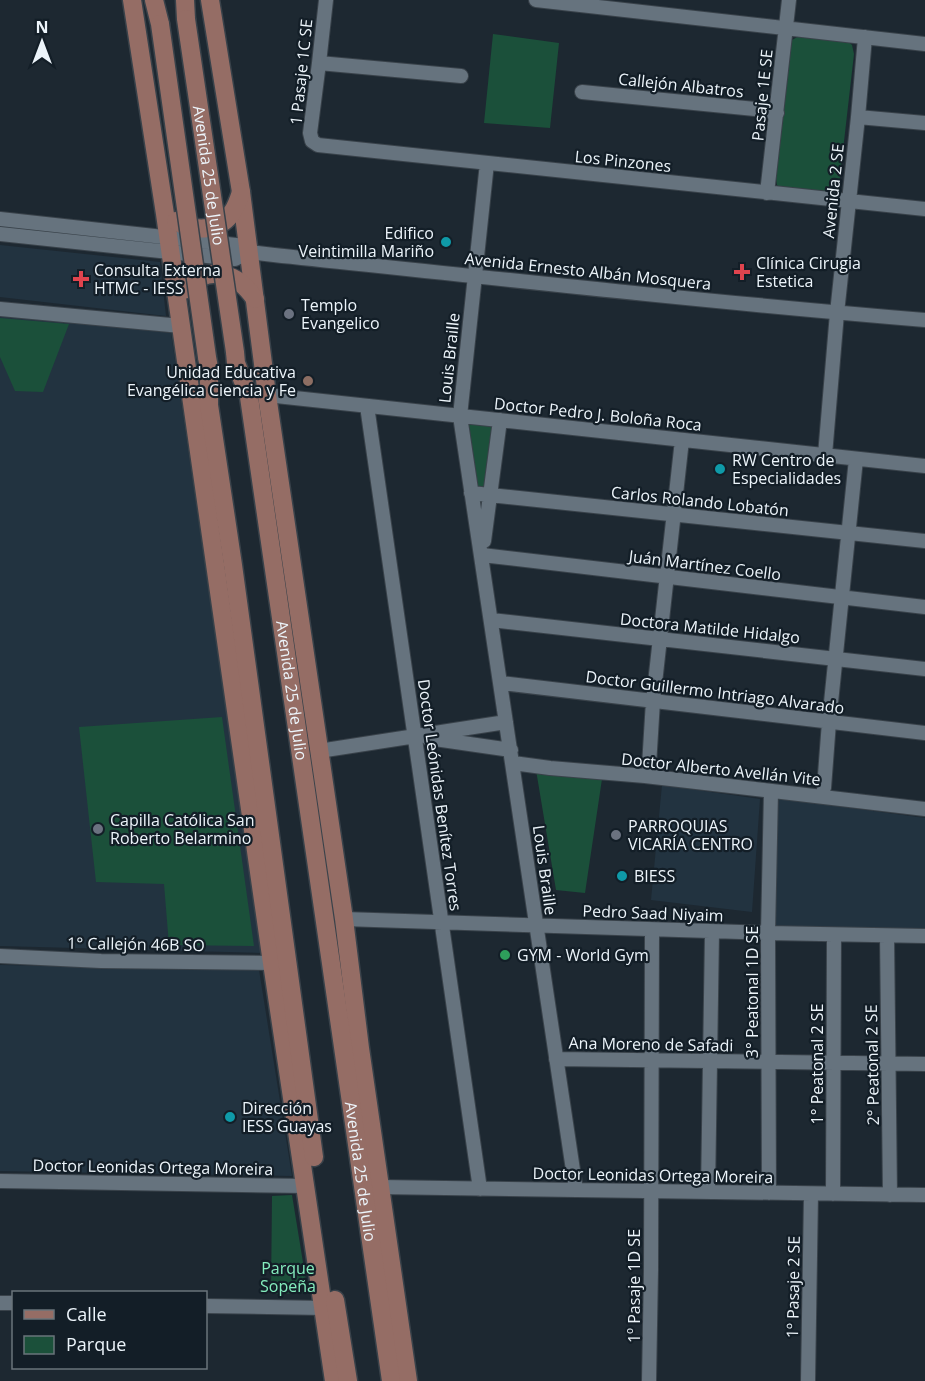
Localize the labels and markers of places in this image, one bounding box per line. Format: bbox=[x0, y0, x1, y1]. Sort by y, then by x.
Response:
place label: Edifico Veintimilla Mariño bbox=[299, 222, 434, 262]
marker: Edifico Veintimilla Mariño bbox=[439, 235, 453, 249]
place label: Clínica Cirugia Estetica bbox=[756, 252, 861, 292]
place label: Consulta Externa HTMC - IESS bbox=[94, 259, 221, 299]
marker: Clínica Cirugia Estetica bbox=[733, 263, 751, 281]
marker: Consulta Externa HTMC - IESS bbox=[72, 270, 90, 288]
place label: Templo Evangelico bbox=[301, 294, 380, 334]
marker: Templo Evangelico bbox=[282, 307, 296, 321]
place label: Unidad Educativa Evangélica Ciencia y Fe bbox=[127, 361, 296, 401]
marker: Unidad Educativa Evangélica Ciencia y Fe bbox=[301, 374, 315, 388]
place label: RW Centro de Especialidades bbox=[732, 449, 841, 489]
marker: RW Centro de Especialidades bbox=[713, 462, 727, 476]
place label: Capilla Católica San Roberto Belarmino bbox=[110, 809, 254, 849]
place label: PARROQUIAS VICARÍA CENTRO bbox=[628, 815, 753, 855]
marker: Capilla Católica San Roberto Belarmino bbox=[91, 822, 105, 836]
marker: PARROQUIAS VICARÍA CENTRO bbox=[609, 828, 623, 842]
place label: BIESS bbox=[634, 865, 675, 887]
marker: BIESS bbox=[615, 869, 629, 883]
place label: GYM - World Gym bbox=[517, 944, 649, 966]
marker: GYM - World Gym bbox=[498, 948, 512, 962]
place label: Dirección IESS Guayas bbox=[242, 1097, 332, 1137]
marker: Dirección IESS Guayas bbox=[223, 1110, 237, 1124]

